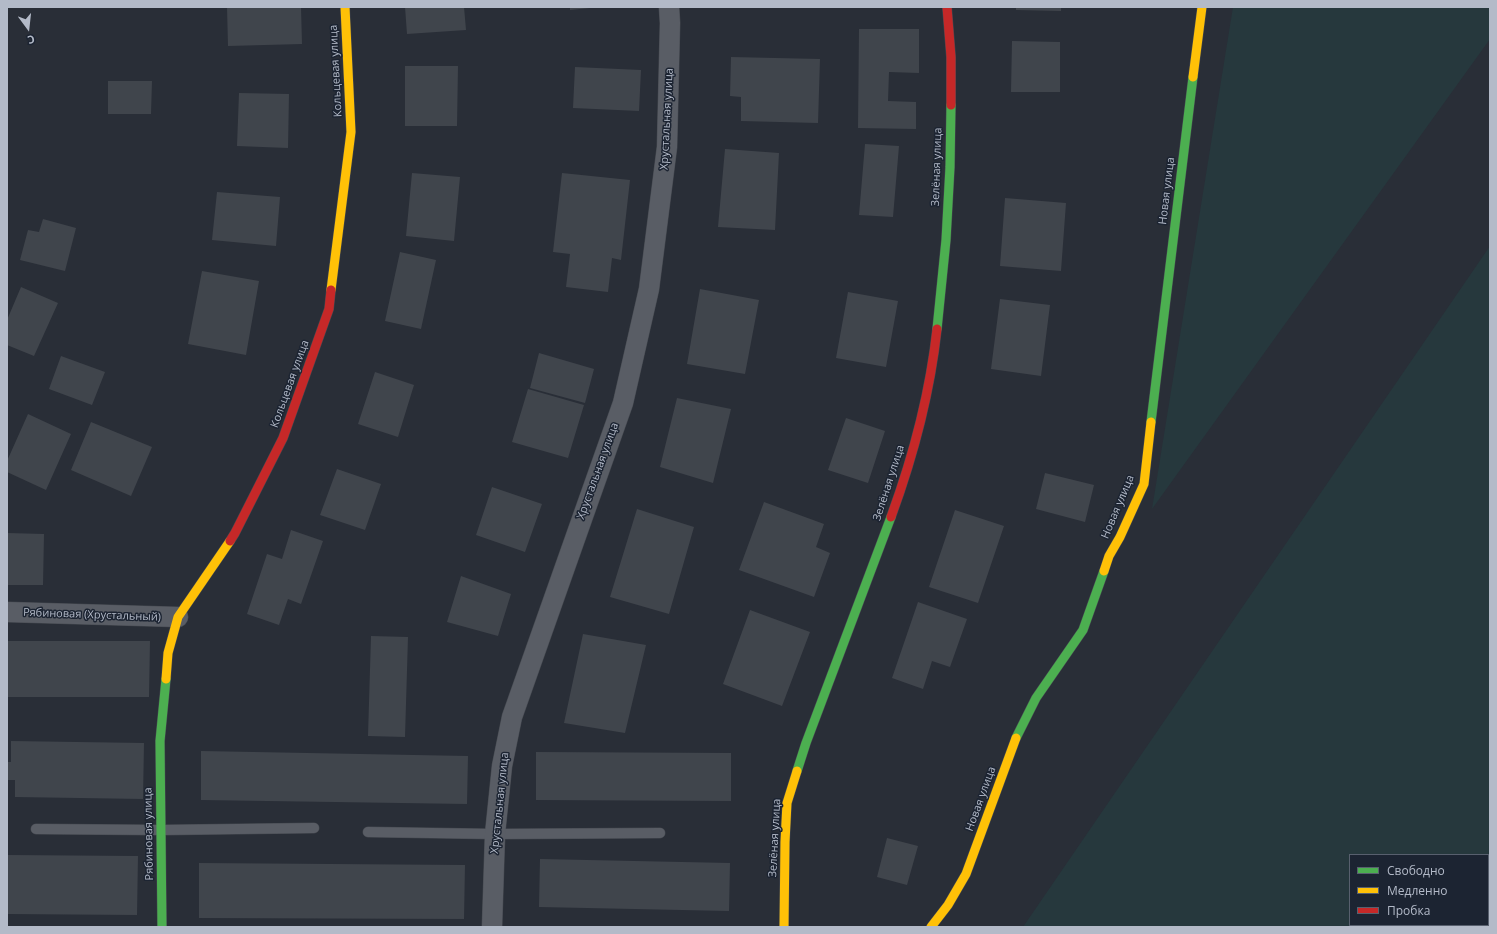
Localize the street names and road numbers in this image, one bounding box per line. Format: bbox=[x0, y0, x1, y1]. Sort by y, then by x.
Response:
street label: Кольцевая улица bbox=[327, 25, 345, 117]
street label: Хрустальная улица bbox=[658, 68, 676, 170]
street label: Зелёная улица bbox=[929, 127, 945, 207]
street label: Новая улица bbox=[1156, 156, 1178, 226]
street label: Кольцевая улица bbox=[268, 338, 312, 430]
street label: Хрустальная улица bbox=[574, 421, 622, 521]
street label: Зелёная улица bbox=[871, 443, 907, 523]
street label: Новая улица bbox=[1099, 473, 1137, 541]
street label: Рябиновая (Хрустальный) bbox=[23, 606, 161, 624]
street label: Хрустальная улица bbox=[488, 752, 512, 854]
street label: Новая улица bbox=[963, 765, 999, 833]
street label: Рябиновая улица bbox=[142, 787, 156, 881]
street label: Зелёная улица bbox=[766, 798, 784, 878]

